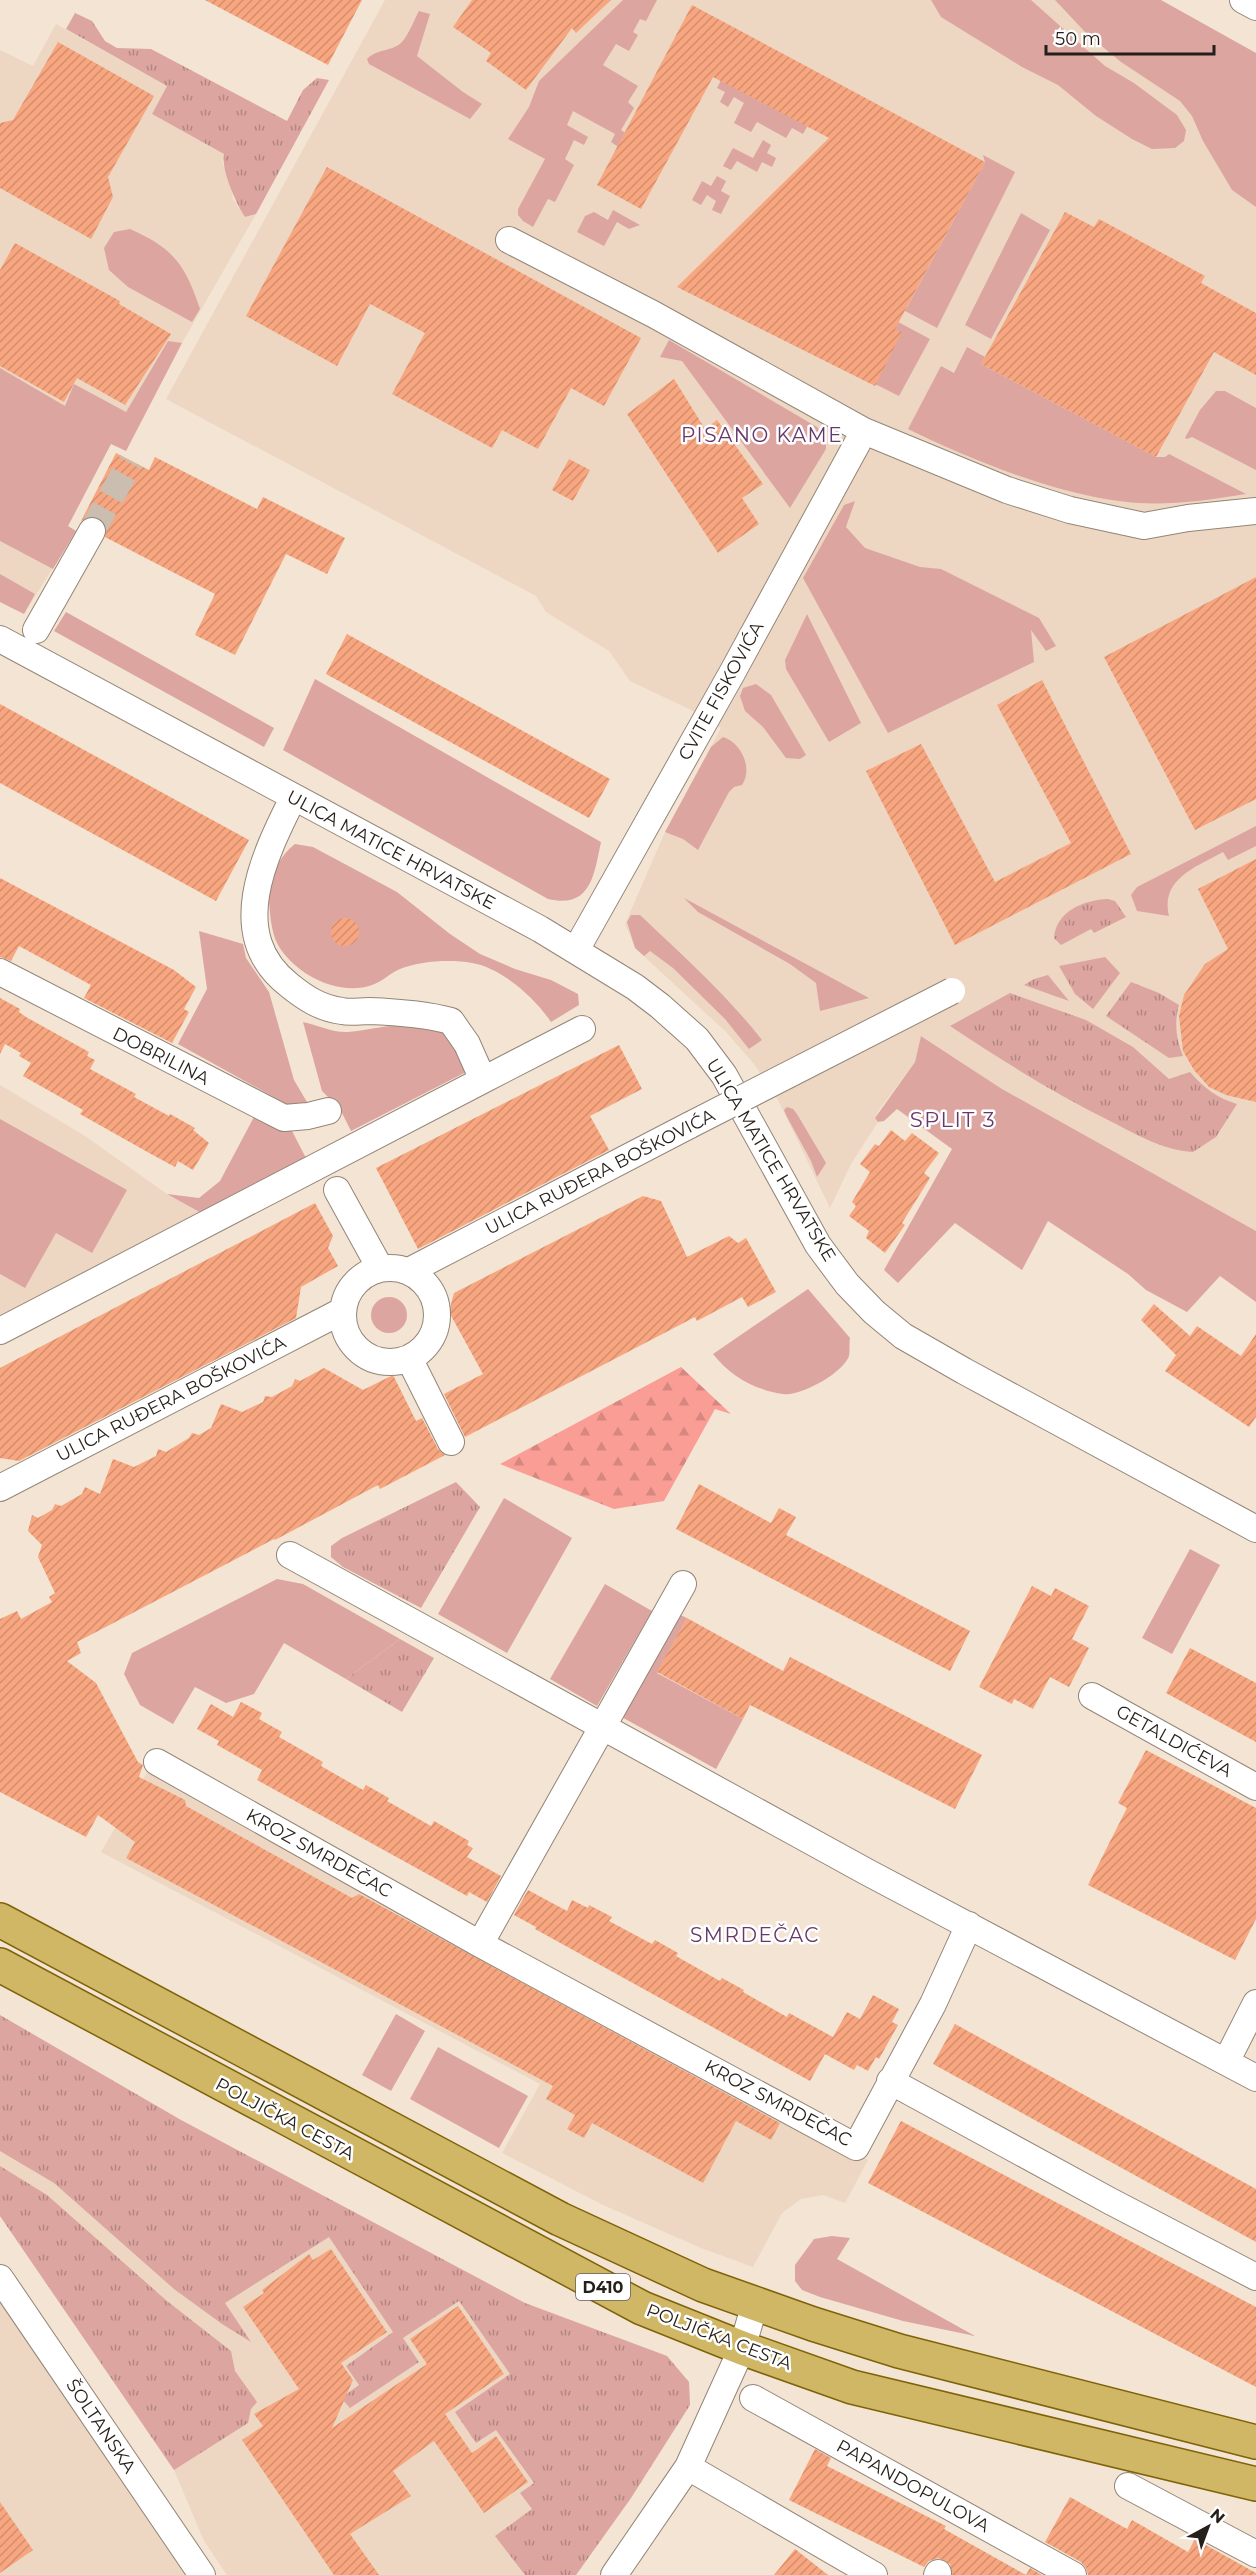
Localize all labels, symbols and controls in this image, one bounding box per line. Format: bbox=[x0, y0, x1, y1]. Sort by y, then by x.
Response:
scale bar bbox=[1046, 18, 1214, 56]
text: 50 m bbox=[1055, 28, 1101, 50]
district label: PISANO KAME bbox=[681, 423, 843, 447]
street label: CVITE FISKOVIĆA bbox=[674, 618, 768, 764]
street label: ULICA MATICE HRVATSKE bbox=[283, 786, 499, 914]
street label: DOBRILINA bbox=[109, 1022, 213, 1090]
street label: ULICA MATICE HRVATSKE bbox=[702, 1054, 840, 1266]
street label: ULICA RUĐERA BOŠKOVIĆA bbox=[481, 1104, 719, 1240]
district label: SPLIT 3 bbox=[910, 1107, 996, 1132]
street label: ULICA RUĐERA BOŠKOVIĆA bbox=[52, 1331, 290, 1467]
street label: GETALDIĆEVA bbox=[1112, 1700, 1236, 1782]
street label: KROZ SMRDEČAC bbox=[242, 1804, 396, 1902]
district label: SMRDEČAC bbox=[690, 1923, 820, 1947]
street label: KROZ SMRDEČAC bbox=[701, 2055, 855, 2151]
street label: POLJIČKA CESTA bbox=[212, 2073, 358, 2165]
road number: D410 bbox=[576, 2274, 630, 2300]
street label: POLJIČKA CESTA bbox=[643, 2299, 795, 2375]
street label: ŠOLTANSKA bbox=[61, 2375, 141, 2477]
street label: PAPANDOPULOVA bbox=[833, 2435, 993, 2537]
north arrow bbox=[1178, 2497, 1238, 2557]
text: N bbox=[1206, 2505, 1229, 2527]

